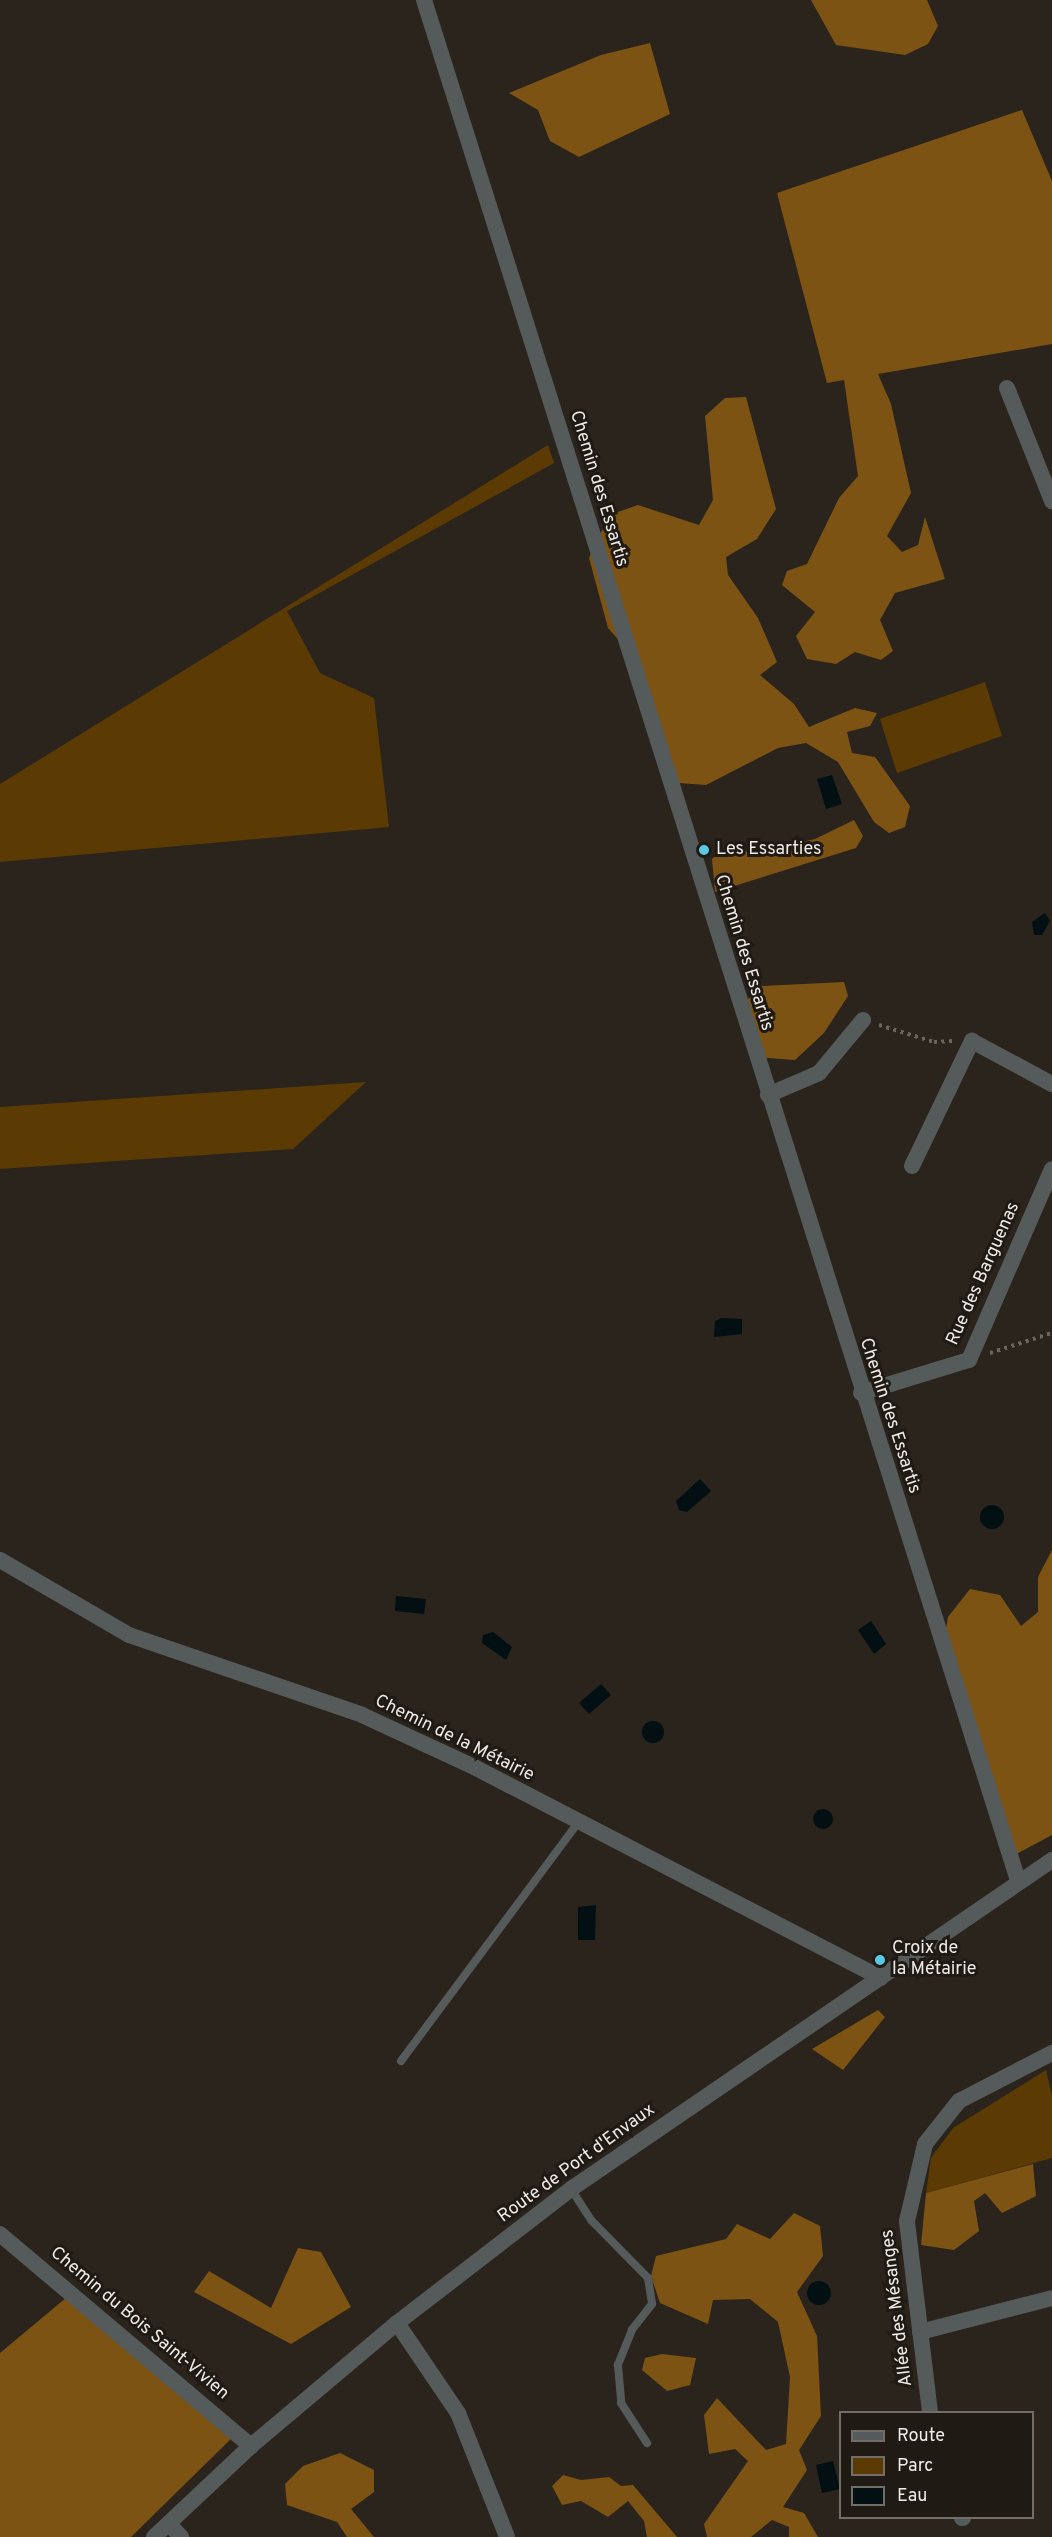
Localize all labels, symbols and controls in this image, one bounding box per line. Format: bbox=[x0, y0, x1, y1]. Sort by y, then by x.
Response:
street label: Chemin des Essartis bbox=[564, 408, 632, 570]
place label: Les Essarties bbox=[716, 839, 821, 861]
marker: Les Essarties bbox=[697, 843, 711, 857]
street label: Chemin des Essartis bbox=[709, 872, 777, 1034]
street label: Rue des Barguenas bbox=[943, 1199, 1025, 1349]
street label: Chemin des Essartis bbox=[854, 1336, 924, 1496]
street label: Chemin de la Métairie bbox=[371, 1691, 537, 1787]
place label: Croix de la Métairie bbox=[892, 1939, 976, 1982]
marker: Croix de la Métairie bbox=[873, 1953, 887, 1967]
street label: Route de Port d'Envaux bbox=[494, 2100, 660, 2228]
street label: Allée des Mésanges bbox=[878, 2228, 918, 2388]
street label: Chemin du Bois Saint-Vivien bbox=[45, 2243, 233, 2405]
legend bbox=[839, 2411, 1034, 2519]
text: Route bbox=[897, 2425, 945, 2448]
text: Parc bbox=[897, 2455, 933, 2478]
text: Eau bbox=[897, 2485, 927, 2508]

